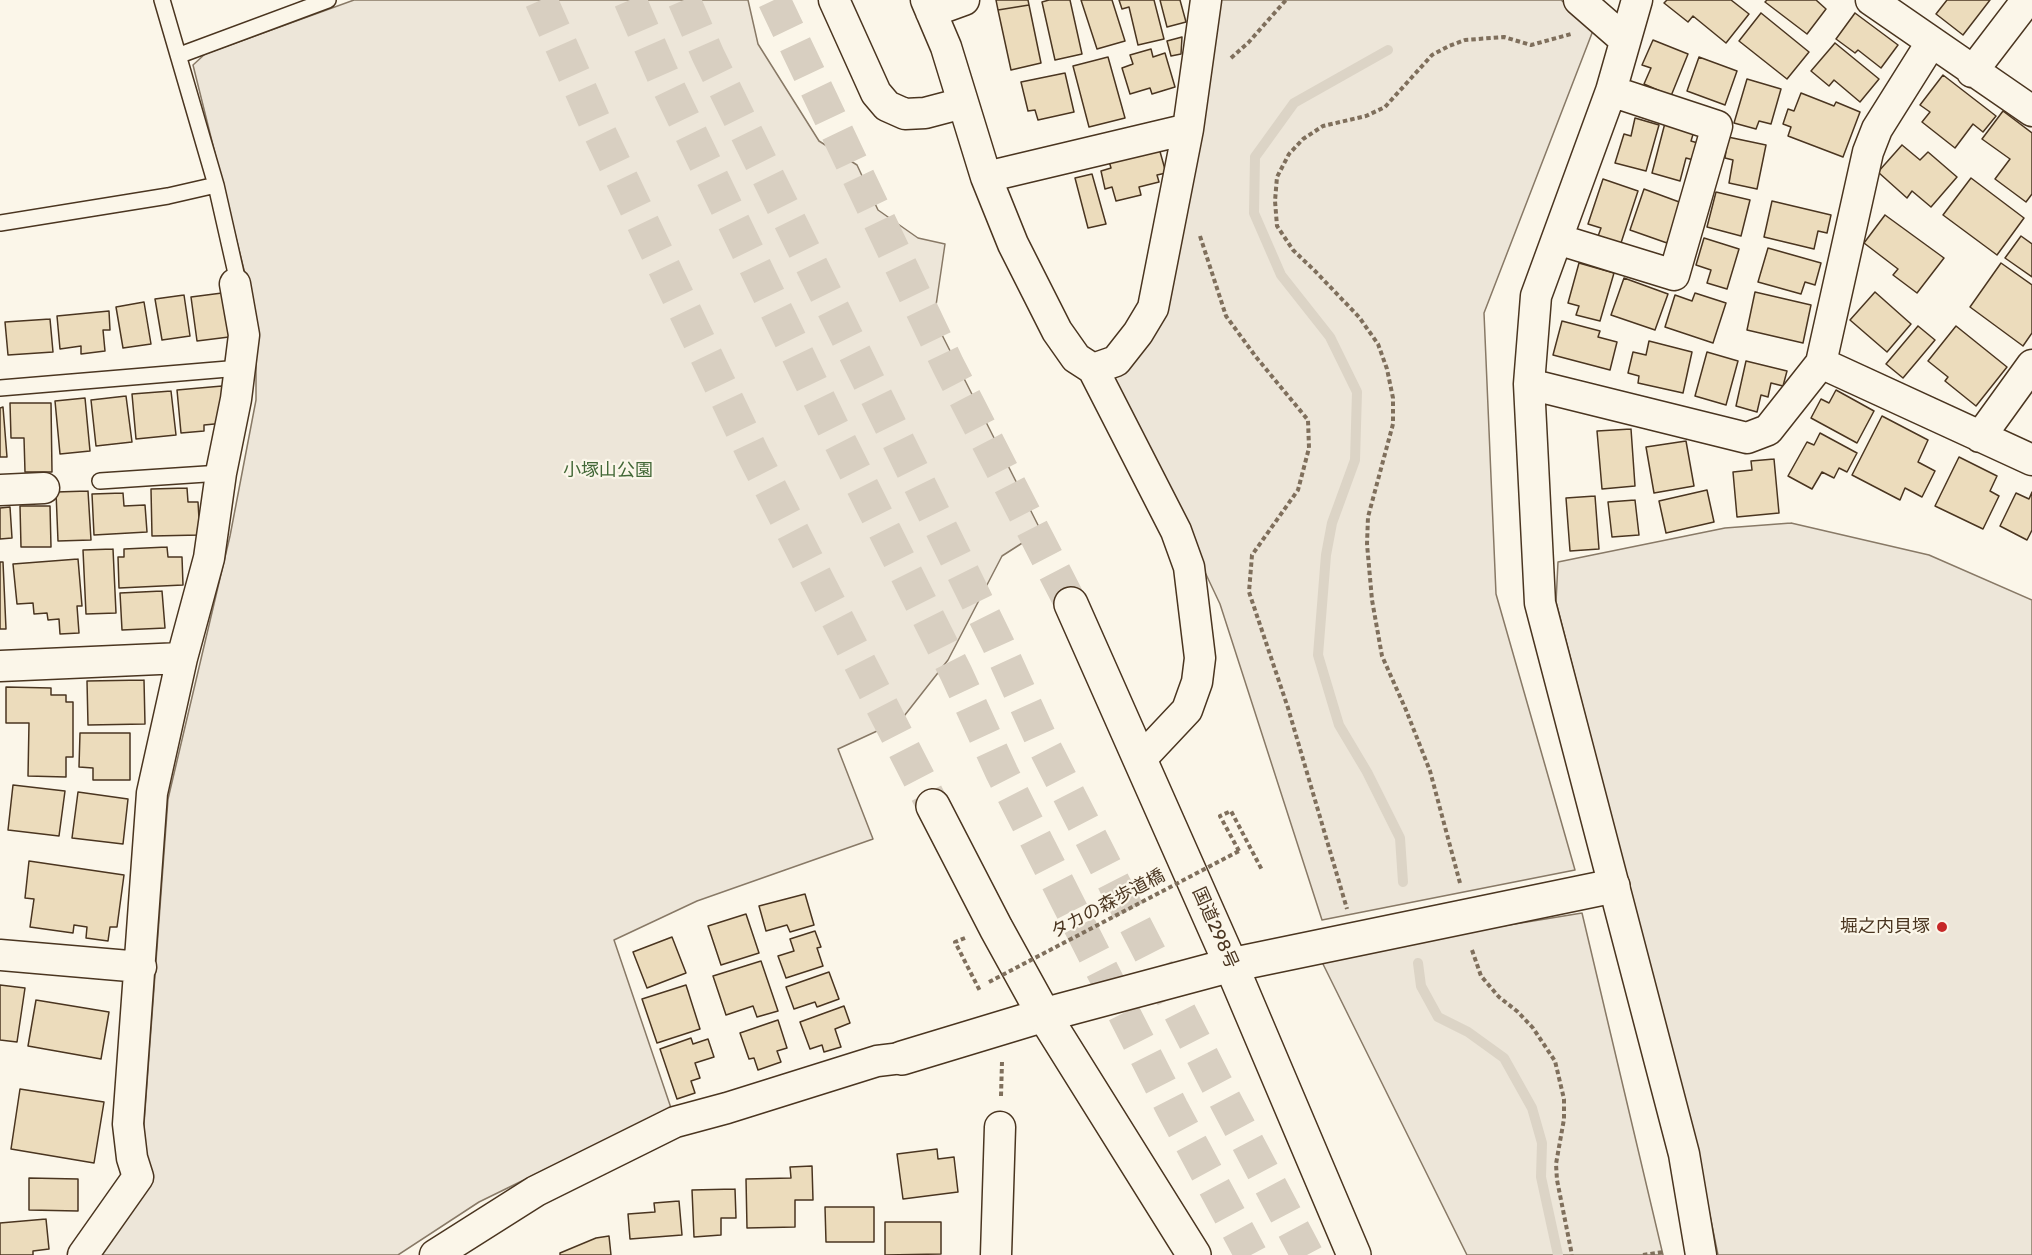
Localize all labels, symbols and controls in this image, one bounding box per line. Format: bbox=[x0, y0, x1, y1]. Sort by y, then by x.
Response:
park label: 小塚山公園 bbox=[563, 460, 653, 482]
street label: タカの森歩道橋 bbox=[1047, 865, 1169, 943]
street label: 国道298号 bbox=[1188, 884, 1242, 972]
place label: 堀之内貝塚 bbox=[1840, 916, 1930, 938]
marker: 堀之内貝塚 bbox=[1935, 920, 1949, 934]

